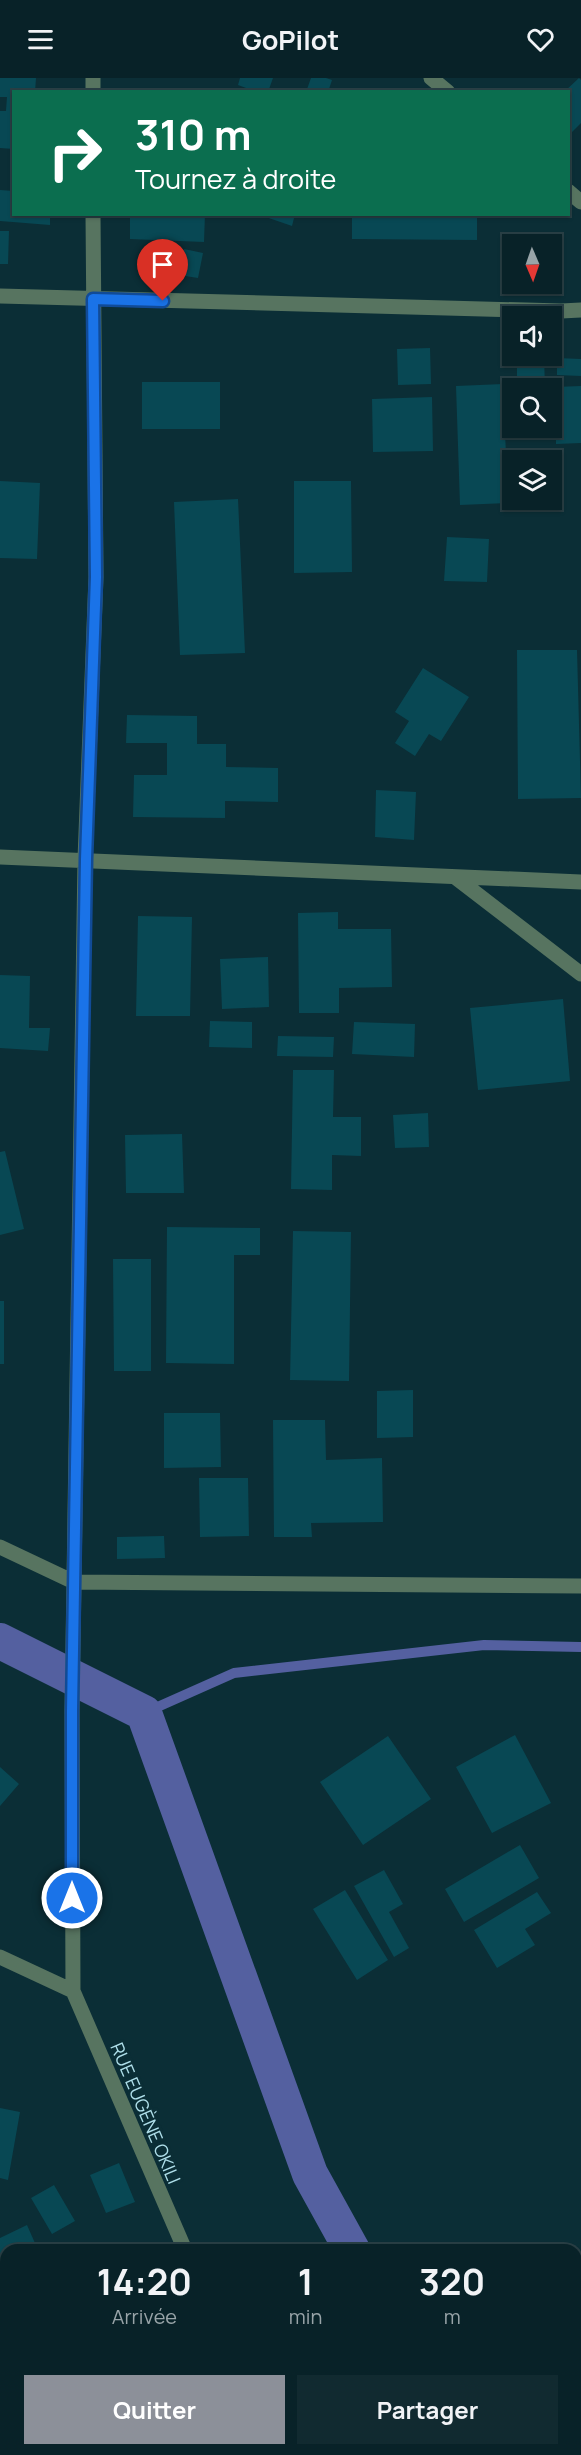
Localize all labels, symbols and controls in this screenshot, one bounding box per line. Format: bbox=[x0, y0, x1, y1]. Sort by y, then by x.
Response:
text: GoPilot bbox=[242, 21, 339, 58]
icon: menu bbox=[24, 23, 57, 56]
icon: heart bbox=[524, 23, 557, 56]
text: 310 m bbox=[135, 105, 252, 163]
icon: right bbox=[36, 114, 114, 192]
text: Tournez à droite bbox=[135, 160, 336, 197]
north arrow bbox=[502, 234, 562, 294]
map controls bbox=[502, 234, 562, 510]
pin bbox=[137, 239, 188, 301]
icon: arrive bbox=[146, 248, 179, 281]
button: sound bbox=[502, 306, 562, 366]
button: search bbox=[502, 378, 562, 438]
button: layers bbox=[502, 450, 562, 510]
position arrow bbox=[40, 1866, 104, 1930]
street label: RUE EUGÈNE OKILI bbox=[105, 2039, 187, 2187]
text: 14:20 bbox=[97, 2257, 192, 2306]
text: 1 bbox=[298, 2257, 313, 2306]
text: 320 bbox=[419, 2257, 485, 2306]
text: Arrivée bbox=[112, 2303, 177, 2330]
text: min bbox=[289, 2303, 322, 2330]
text: m bbox=[444, 2303, 461, 2330]
button: Quitter bbox=[24, 2375, 285, 2444]
button: Partager bbox=[297, 2375, 558, 2444]

